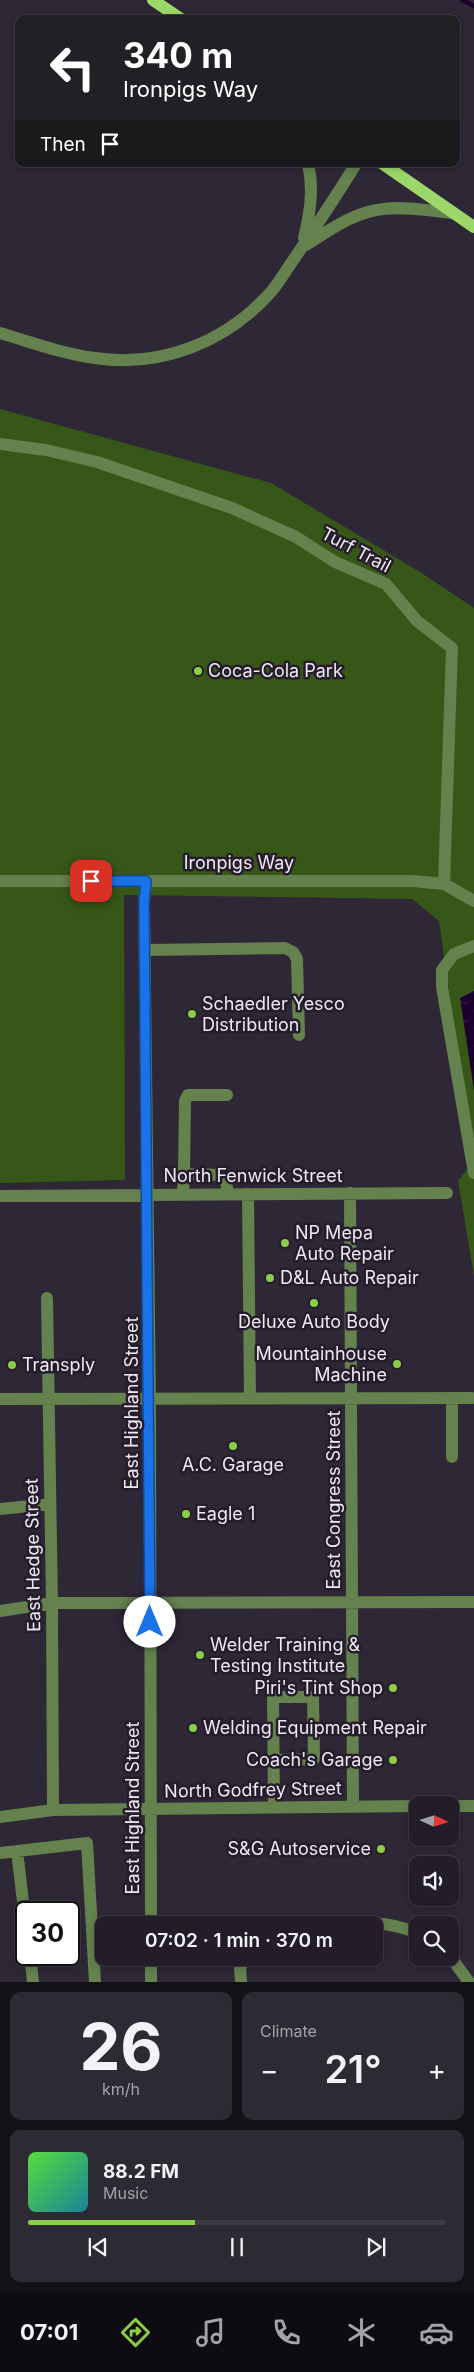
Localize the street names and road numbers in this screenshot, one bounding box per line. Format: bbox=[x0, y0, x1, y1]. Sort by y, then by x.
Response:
street label: Turf Trail bbox=[318, 522, 395, 577]
street label: Ironpigs Way bbox=[184, 852, 294, 873]
street label: North Fenwick Street bbox=[163, 1165, 343, 1186]
street label: East Highland Street bbox=[121, 1317, 142, 1489]
street label: East Congress Street bbox=[323, 1410, 344, 1589]
street label: East Hedge Street bbox=[21, 1478, 44, 1632]
street label: East Highland Street bbox=[122, 1722, 143, 1894]
street label: North Godfrey Street bbox=[164, 1777, 342, 1802]

